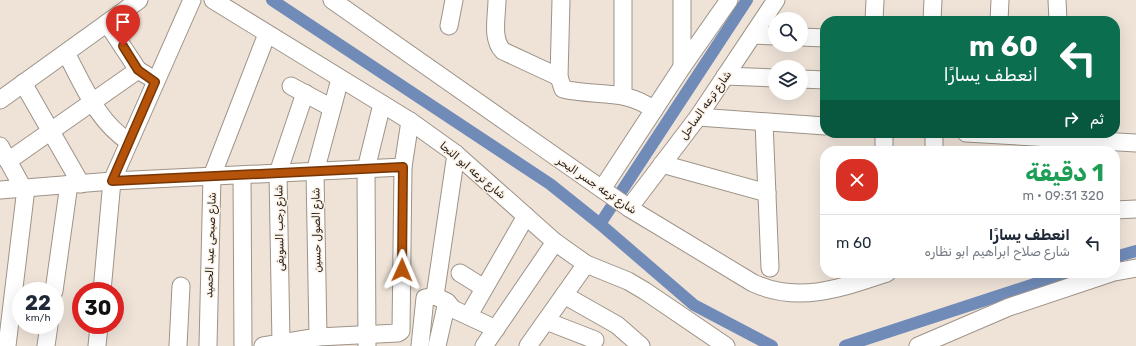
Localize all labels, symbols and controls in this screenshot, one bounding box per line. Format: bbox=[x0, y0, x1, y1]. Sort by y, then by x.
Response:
pin bbox=[106, 5, 140, 46]
icon: arrive bbox=[112, 11, 134, 33]
map controls bbox=[768, 12, 808, 100]
button: search bbox=[768, 12, 808, 52]
text: 60 m bbox=[969, 30, 1038, 63]
icon: left bbox=[1052, 32, 1104, 84]
button: layers bbox=[768, 60, 808, 100]
text: انعطف يسارًا bbox=[944, 64, 1038, 86]
street label: شارع ترعه الساحل bbox=[677, 68, 736, 143]
icon: right bbox=[1060, 108, 1082, 130]
text: ثم bbox=[1090, 110, 1104, 128]
street label: شارع ترعه ابو النجا bbox=[436, 139, 508, 203]
street label: شارع ترعه جسر البحر bbox=[552, 153, 639, 219]
button: close bbox=[836, 159, 878, 201]
text: 1 دقيقة bbox=[1025, 159, 1104, 187]
street label: شارع رجب السويفى bbox=[272, 184, 289, 271]
street label: شارع الصول حسين bbox=[309, 187, 326, 273]
text: 320 m · 09:31 bbox=[1022, 188, 1104, 203]
street label: شارع صبحى عبد الحميد bbox=[202, 192, 221, 298]
text: انعطف يسارًا bbox=[989, 226, 1070, 244]
icon: left bbox=[1082, 232, 1104, 254]
text: 60 m bbox=[836, 234, 872, 252]
text: شارع صلاح ابراهيم ابو نظاره bbox=[924, 244, 1070, 259]
position arrow bbox=[381, 249, 423, 291]
speed limit sign: 30 bbox=[72, 282, 124, 334]
text: 22 bbox=[25, 291, 51, 315]
text: km/h bbox=[26, 312, 50, 324]

